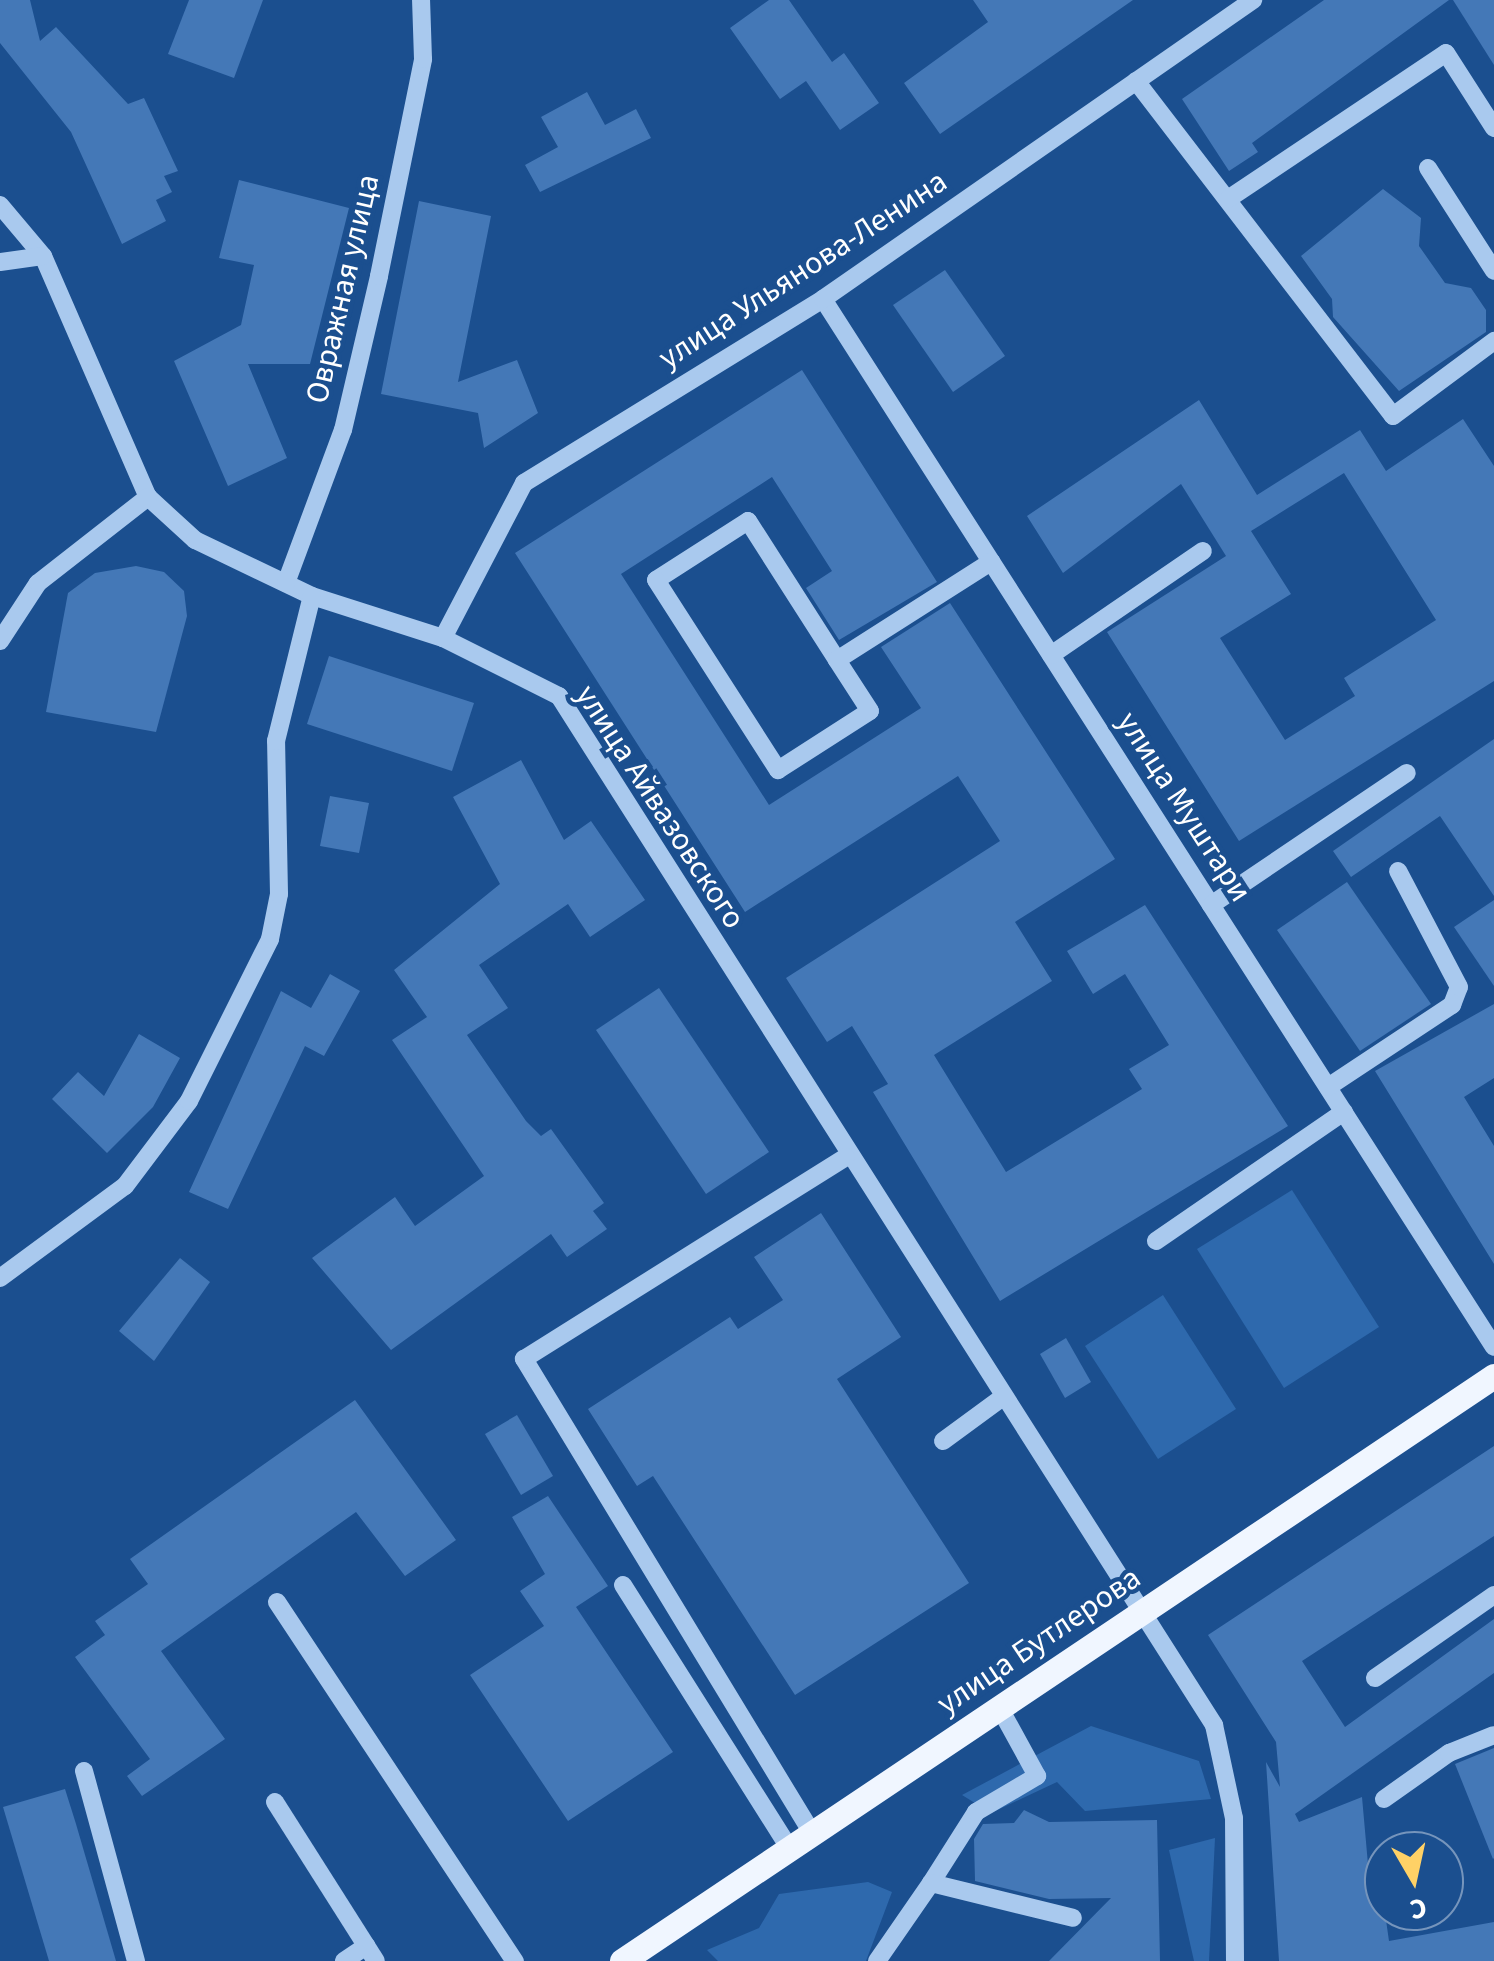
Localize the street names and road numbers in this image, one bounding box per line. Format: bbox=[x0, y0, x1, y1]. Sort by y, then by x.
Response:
street label: улица Ульянова-Ленина bbox=[652, 162, 954, 378]
street label: Овражная улица bbox=[298, 171, 388, 407]
street label: улица Айвазовского bbox=[567, 678, 753, 936]
street label: улица Муштари bbox=[1108, 705, 1260, 909]
street label: улица Бутлерова bbox=[930, 1559, 1148, 1723]

